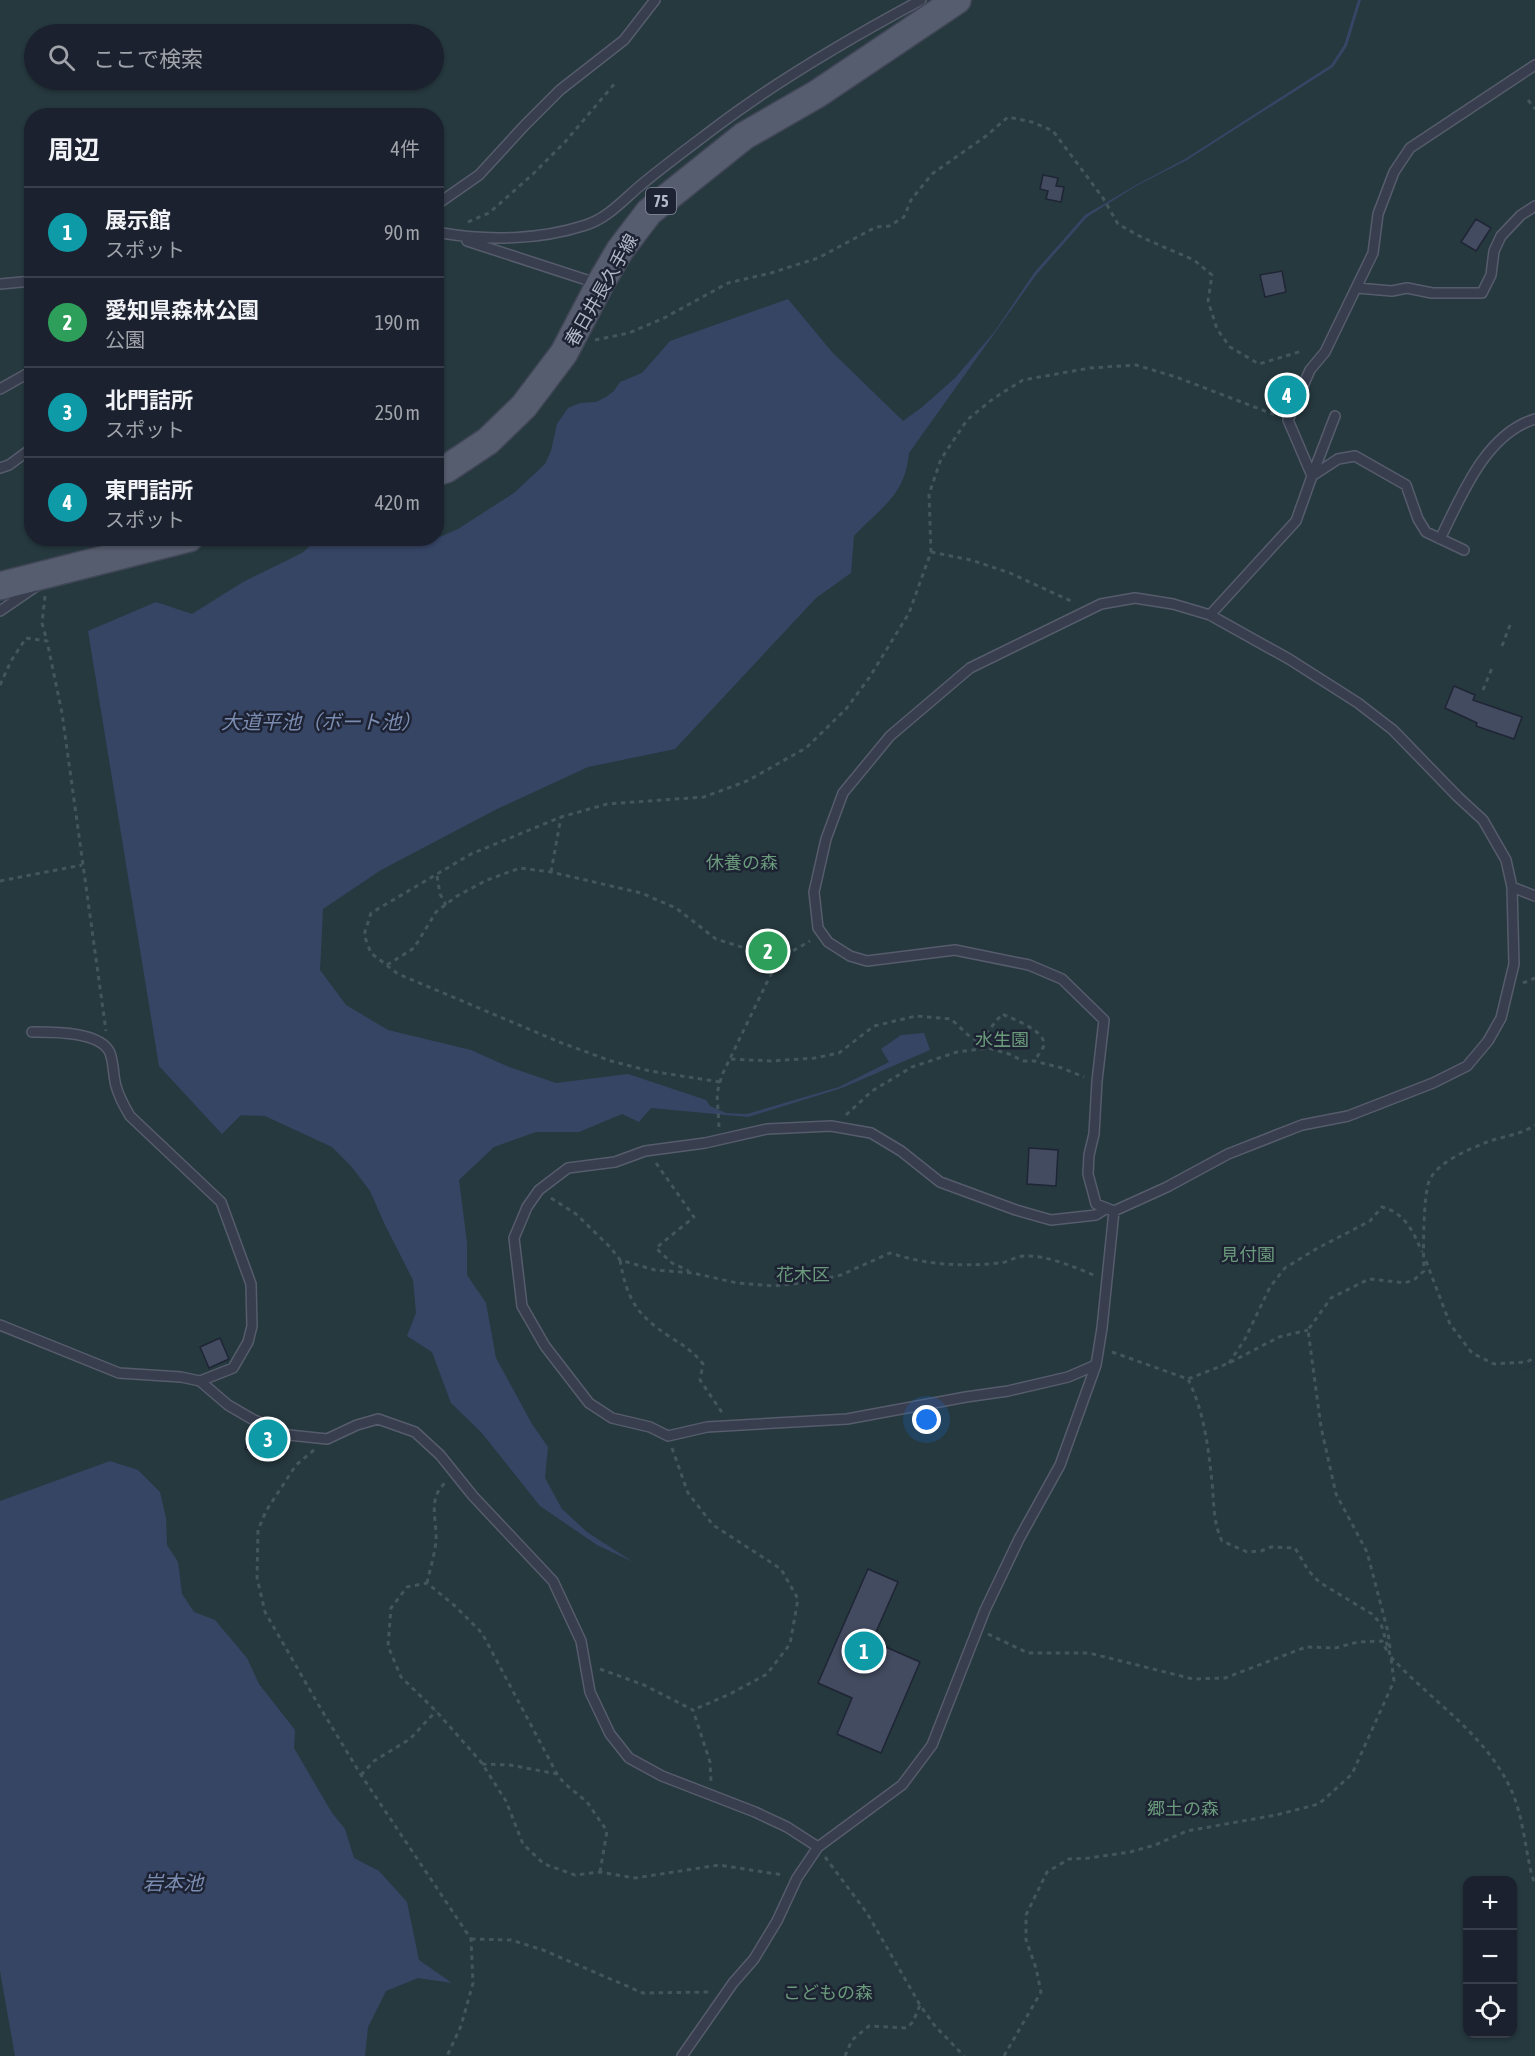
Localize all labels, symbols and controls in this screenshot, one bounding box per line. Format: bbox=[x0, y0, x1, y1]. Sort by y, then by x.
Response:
search box bbox=[24, 24, 444, 90]
icon: search bbox=[45, 41, 78, 74]
text: ここで検索 bbox=[93, 46, 203, 72]
text: 周辺 bbox=[48, 135, 100, 165]
text: 4件 bbox=[391, 137, 420, 160]
road number: 75 bbox=[646, 188, 676, 214]
text: 展示館 bbox=[105, 207, 171, 233]
text: 1 bbox=[63, 221, 72, 244]
text: 90 m bbox=[384, 221, 420, 244]
street label: 春日井長久手線 bbox=[560, 230, 642, 350]
text: スポット bbox=[105, 238, 185, 261]
text: 愛知県森林公園 bbox=[105, 297, 259, 323]
text: 2 bbox=[63, 311, 72, 334]
text: 190 m bbox=[375, 311, 420, 334]
text: 公園 bbox=[105, 328, 145, 351]
pin: 4 bbox=[1268, 372, 1306, 418]
text: 北門詰所 bbox=[105, 387, 193, 413]
text: 3 bbox=[63, 401, 72, 424]
text: 250 m bbox=[375, 401, 420, 424]
text: スポット bbox=[105, 418, 185, 441]
text: 東門詰所 bbox=[105, 477, 193, 503]
text: 4 bbox=[63, 491, 72, 514]
text: 420 m bbox=[375, 491, 420, 514]
text: スポット bbox=[105, 508, 185, 531]
water label: 大道平池（ボート池） bbox=[221, 710, 421, 733]
park label: 休養の森 bbox=[706, 852, 778, 873]
pin: 2 bbox=[748, 928, 788, 974]
park label: 水生園 bbox=[975, 1029, 1029, 1050]
park label: 見付園 bbox=[1221, 1244, 1275, 1265]
park label: 花木区 bbox=[776, 1264, 830, 1285]
your location bbox=[912, 1405, 941, 1434]
pin: 3 bbox=[248, 1416, 288, 1462]
pin: 1 bbox=[844, 1628, 884, 1674]
park label: 郷土の森 bbox=[1147, 1798, 1219, 1819]
water label: 岩本池 bbox=[143, 1871, 205, 1894]
map controls bbox=[1463, 1876, 1517, 2038]
button: + bbox=[1463, 1876, 1517, 1930]
button: − bbox=[1463, 1930, 1517, 1984]
park label: こどもの森 bbox=[783, 1982, 873, 2003]
button: locate bbox=[1463, 1984, 1517, 2038]

